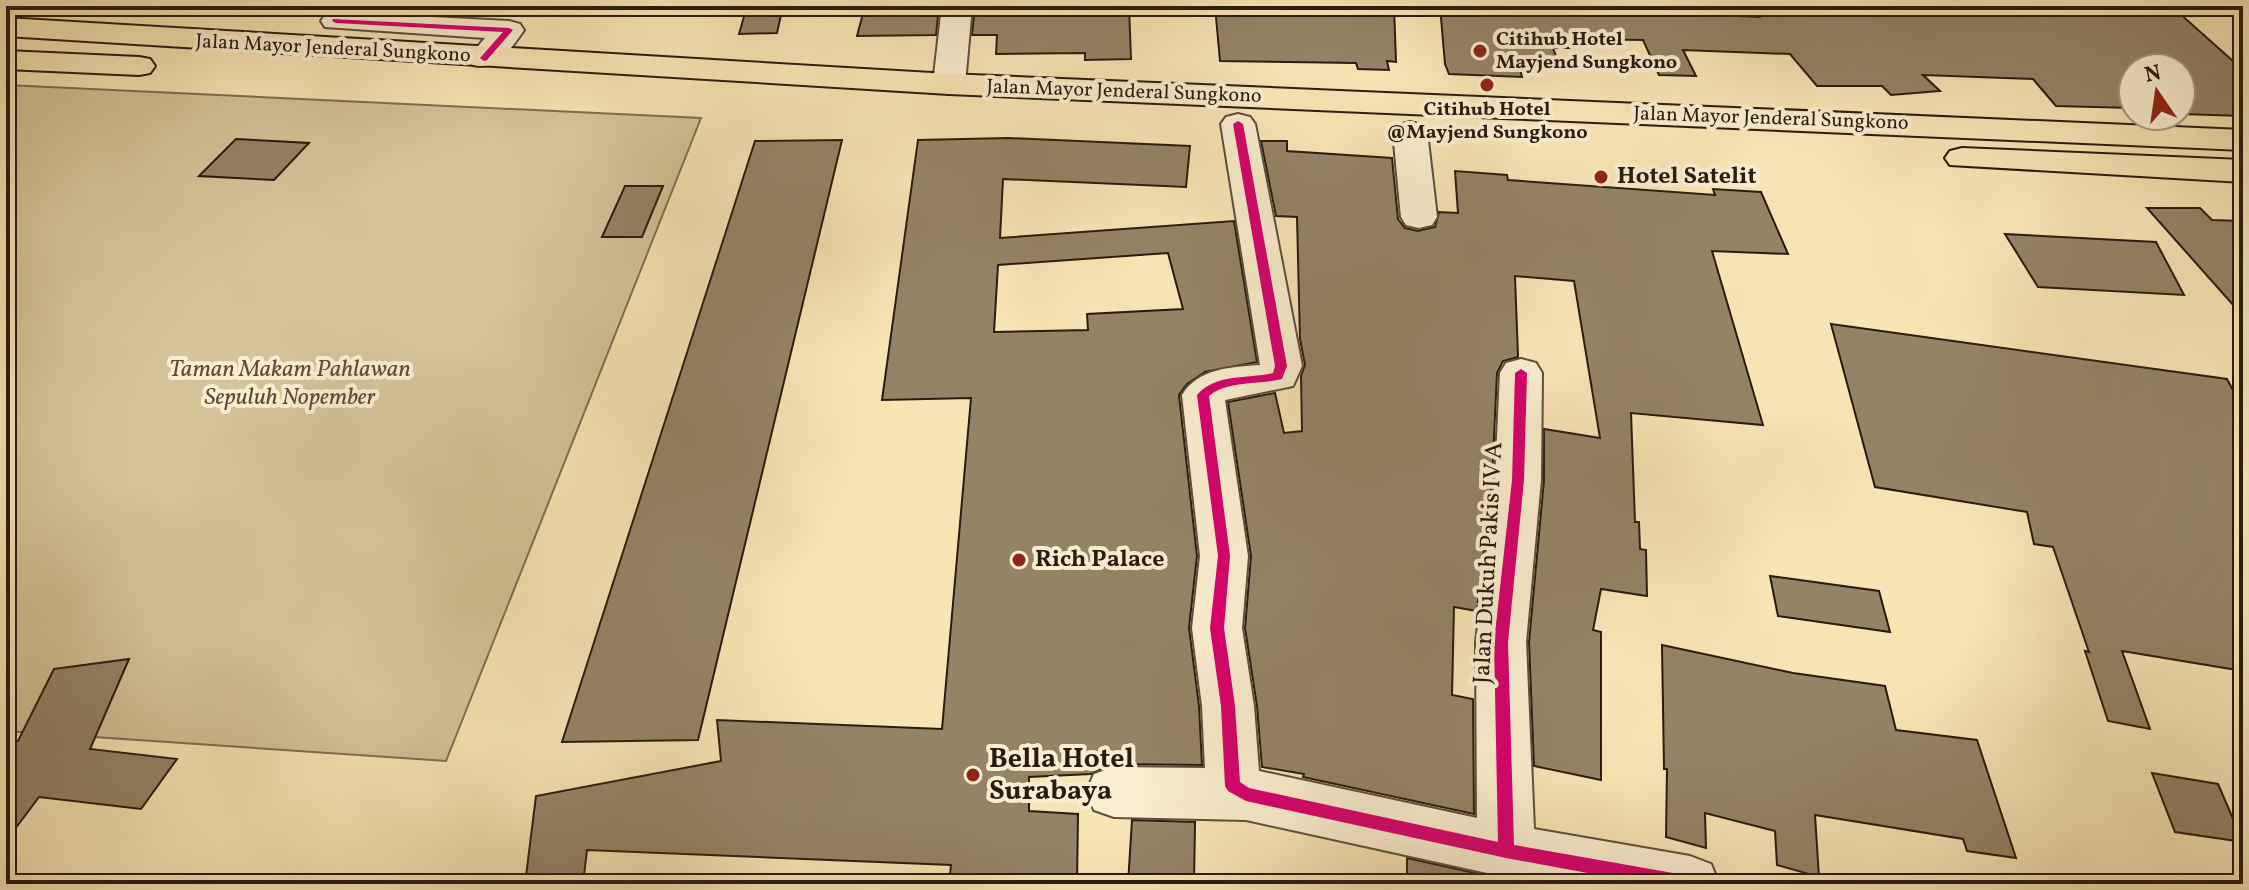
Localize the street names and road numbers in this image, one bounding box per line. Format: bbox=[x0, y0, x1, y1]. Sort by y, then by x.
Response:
street label: Jalan Mayor Jenderal Sungkono bbox=[195, 28, 471, 70]
street label: Jalan Mayor Jenderal Sungkono bbox=[986, 73, 1262, 111]
street label: Jalan Mayor Jenderal Sungkono bbox=[1633, 100, 1909, 138]
street label: Jalan Dukuh Pakis IV A bbox=[1466, 441, 1512, 685]

